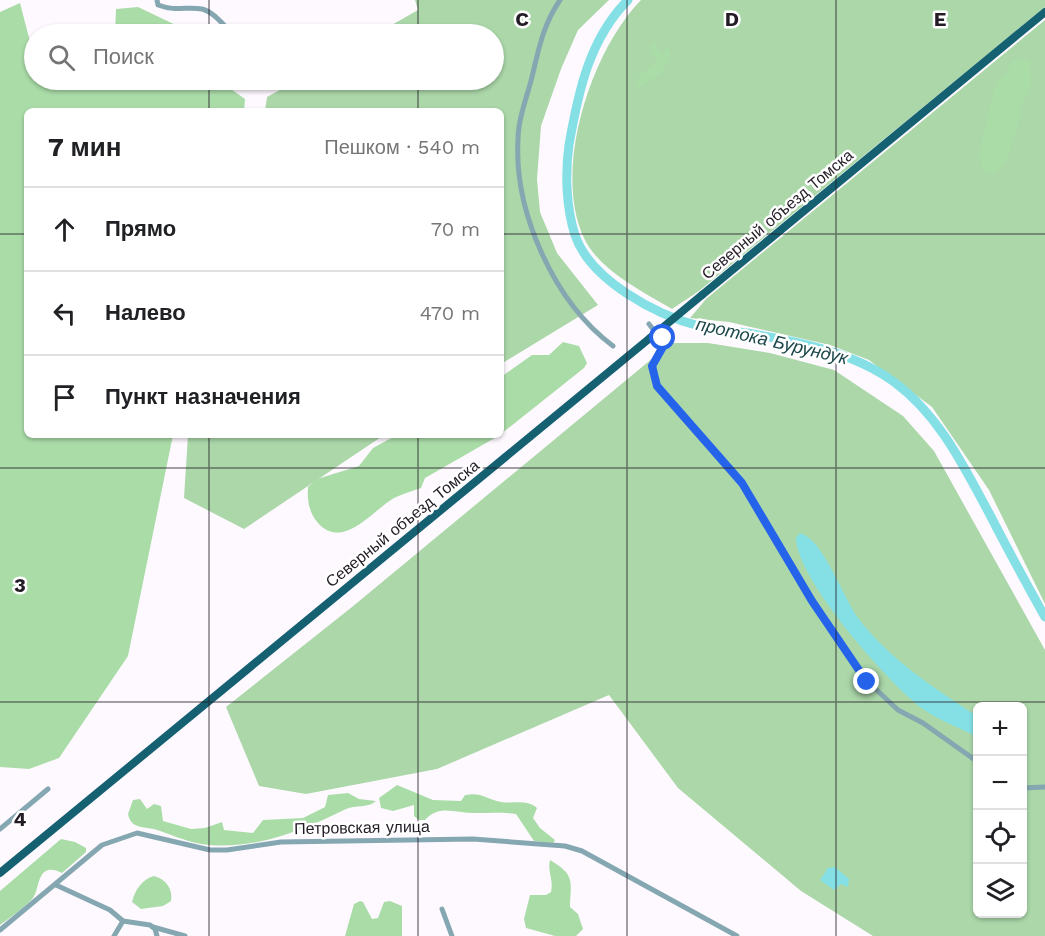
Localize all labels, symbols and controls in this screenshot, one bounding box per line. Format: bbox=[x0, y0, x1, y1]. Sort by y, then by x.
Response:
text: C bbox=[515, 7, 529, 31]
text: D bbox=[725, 7, 739, 31]
text: E bbox=[934, 7, 946, 31]
search box bbox=[24, 24, 504, 90]
icon: search bbox=[45, 41, 78, 74]
text: Поиск bbox=[93, 44, 154, 69]
text: 7 мин bbox=[48, 132, 122, 162]
text: Пешком · 540 m bbox=[324, 135, 480, 159]
street label: Северный объезд Томска bbox=[698, 145, 857, 283]
icon: ahead bbox=[48, 213, 81, 246]
text: Прямо bbox=[105, 216, 176, 241]
text: 70 m bbox=[431, 217, 480, 241]
icon: left bbox=[48, 297, 81, 330]
text: Налево bbox=[105, 300, 186, 325]
text: 470 m bbox=[420, 301, 480, 325]
water label: протока Бурундук bbox=[694, 313, 852, 369]
route start bbox=[649, 324, 675, 350]
icon: arrive bbox=[48, 381, 81, 414]
text: Пункт назначения bbox=[105, 384, 301, 409]
street label: Северный объезд Томска bbox=[322, 456, 483, 591]
text: 3 bbox=[14, 573, 26, 597]
route end bbox=[853, 668, 879, 694]
map controls bbox=[973, 702, 1027, 918]
button: + bbox=[973, 702, 1027, 756]
button: − bbox=[973, 756, 1027, 810]
text: 4 bbox=[14, 807, 27, 831]
button: locate bbox=[973, 810, 1027, 864]
street label: Петровская улица bbox=[294, 817, 430, 838]
button: layers bbox=[973, 864, 1027, 918]

